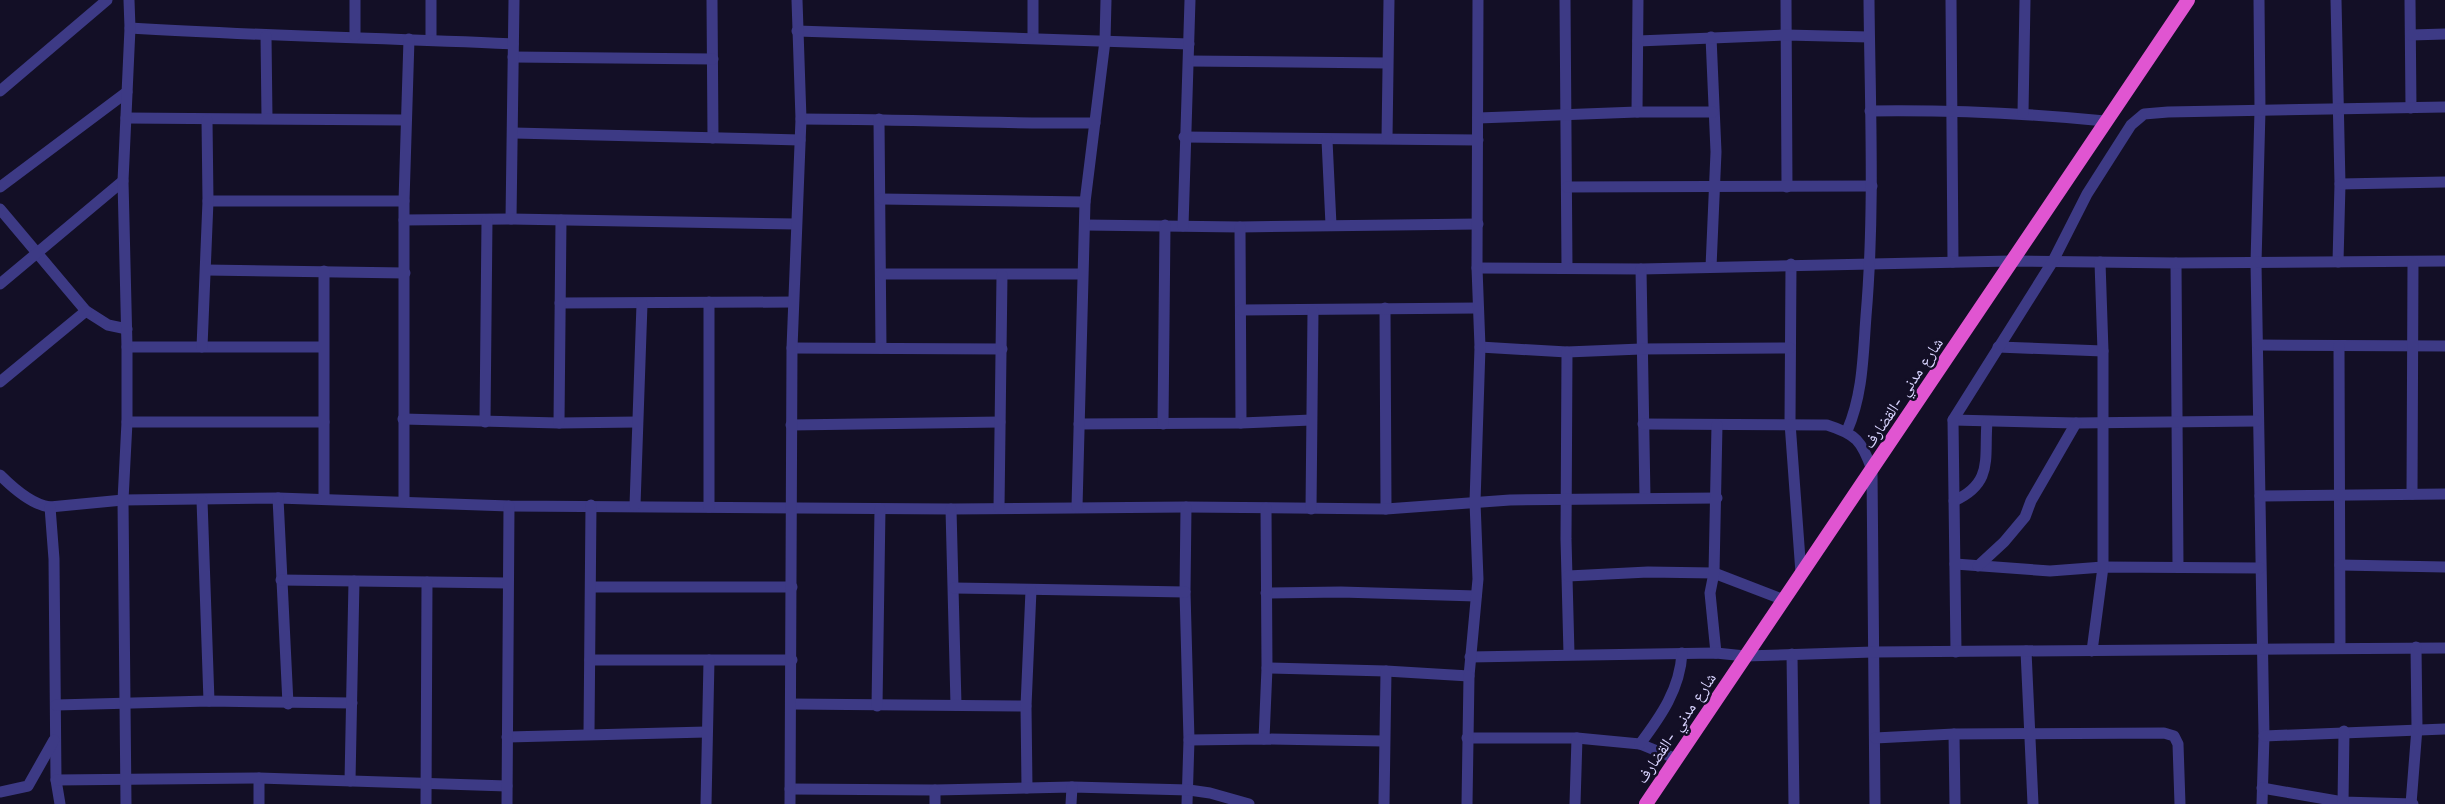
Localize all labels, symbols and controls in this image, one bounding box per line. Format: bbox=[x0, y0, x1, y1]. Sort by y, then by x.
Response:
street label: شارع مدني -القضارف bbox=[1859, 334, 1950, 454]
street label: شارع مدني -القضارف bbox=[1632, 669, 1723, 789]

